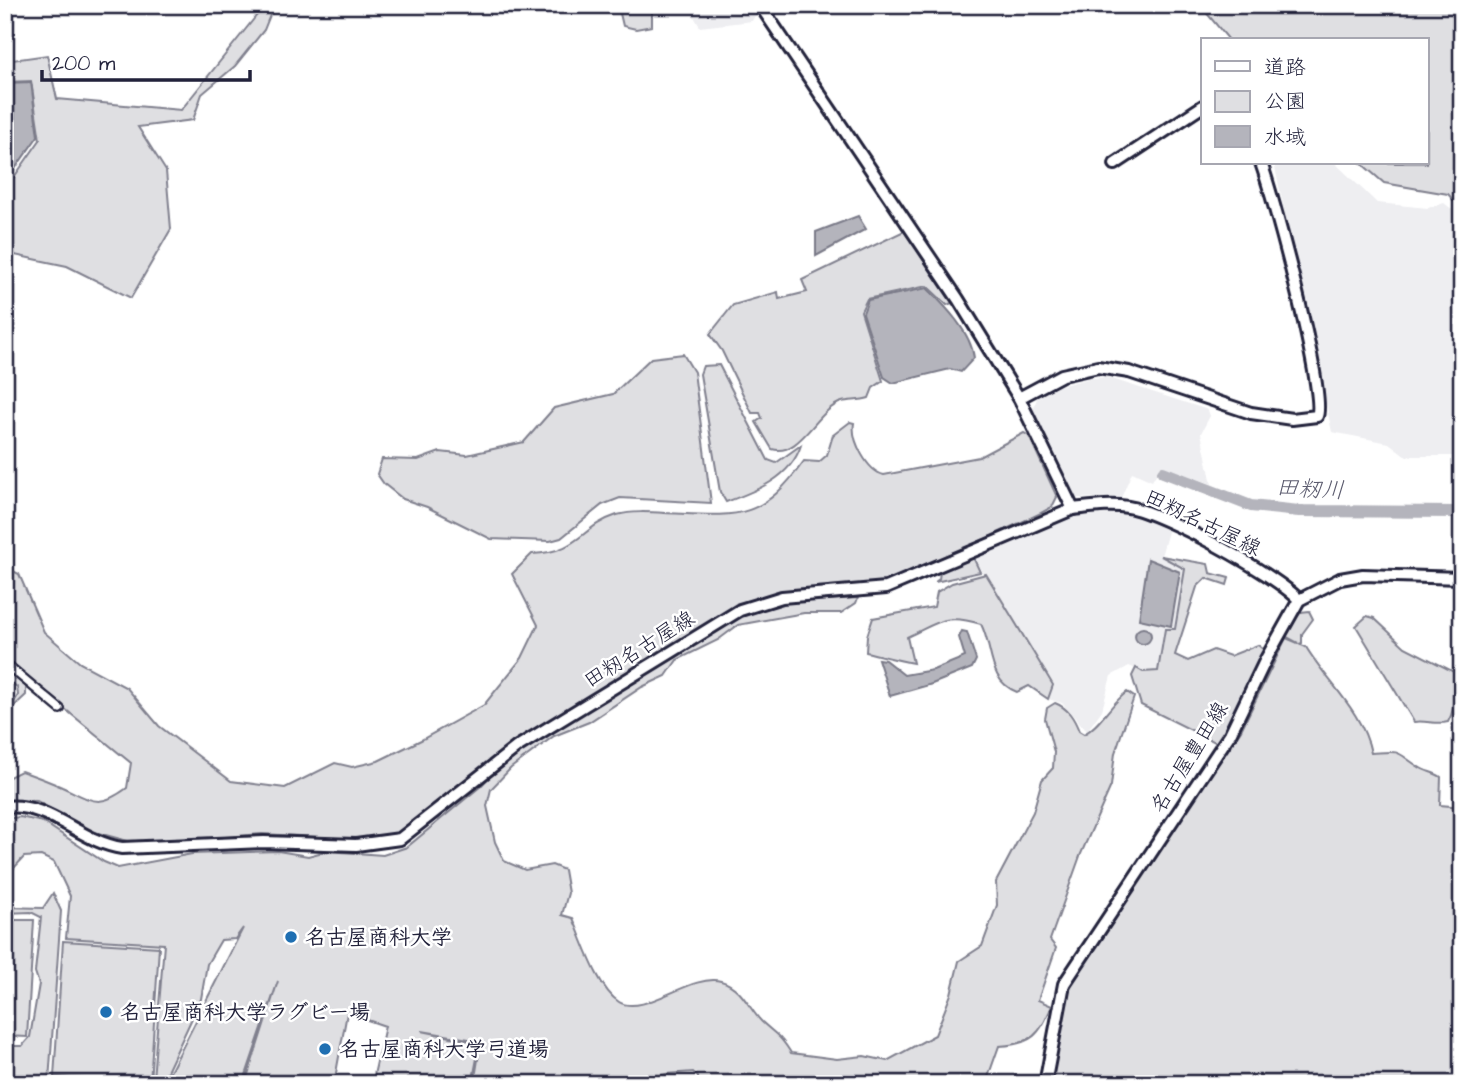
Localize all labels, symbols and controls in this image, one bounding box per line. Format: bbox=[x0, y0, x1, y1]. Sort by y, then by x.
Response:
scale bar bbox=[42, 38, 250, 82]
legend bbox=[1201, 38, 1428, 164]
text: 200 m bbox=[52, 49, 116, 78]
text: 道路 bbox=[1264, 53, 1306, 82]
text: 公園 bbox=[1264, 87, 1306, 116]
text: 水域 bbox=[1264, 123, 1306, 152]
water label: 田籾川 bbox=[1275, 471, 1345, 507]
street label: 田籾名古屋線 bbox=[1140, 482, 1266, 563]
street label: 田籾名古屋線 bbox=[578, 604, 700, 695]
street label: 名古屋豊田線 bbox=[1144, 696, 1235, 818]
place label: 名古屋商科大学 bbox=[305, 923, 452, 952]
marker: 名古屋商科大学 bbox=[283, 929, 299, 945]
place label: 名古屋商科大学ラグビー場 bbox=[120, 998, 370, 1027]
marker: 名古屋商科大学ラグビー場 bbox=[98, 1004, 114, 1020]
place label: 名古屋商科大学弓道場 bbox=[339, 1035, 549, 1064]
marker: 名古屋商科大学弓道場 bbox=[317, 1041, 333, 1057]

